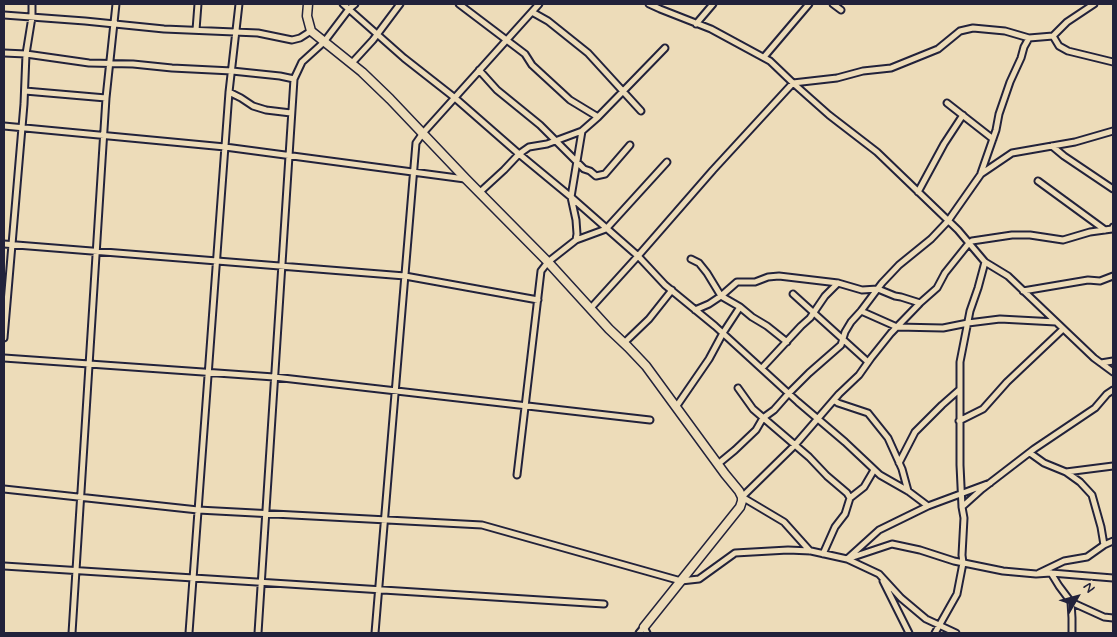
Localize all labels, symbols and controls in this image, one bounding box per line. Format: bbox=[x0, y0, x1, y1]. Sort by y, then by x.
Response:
north arrow bbox=[1052, 572, 1102, 622]
text: N bbox=[1079, 579, 1099, 597]

